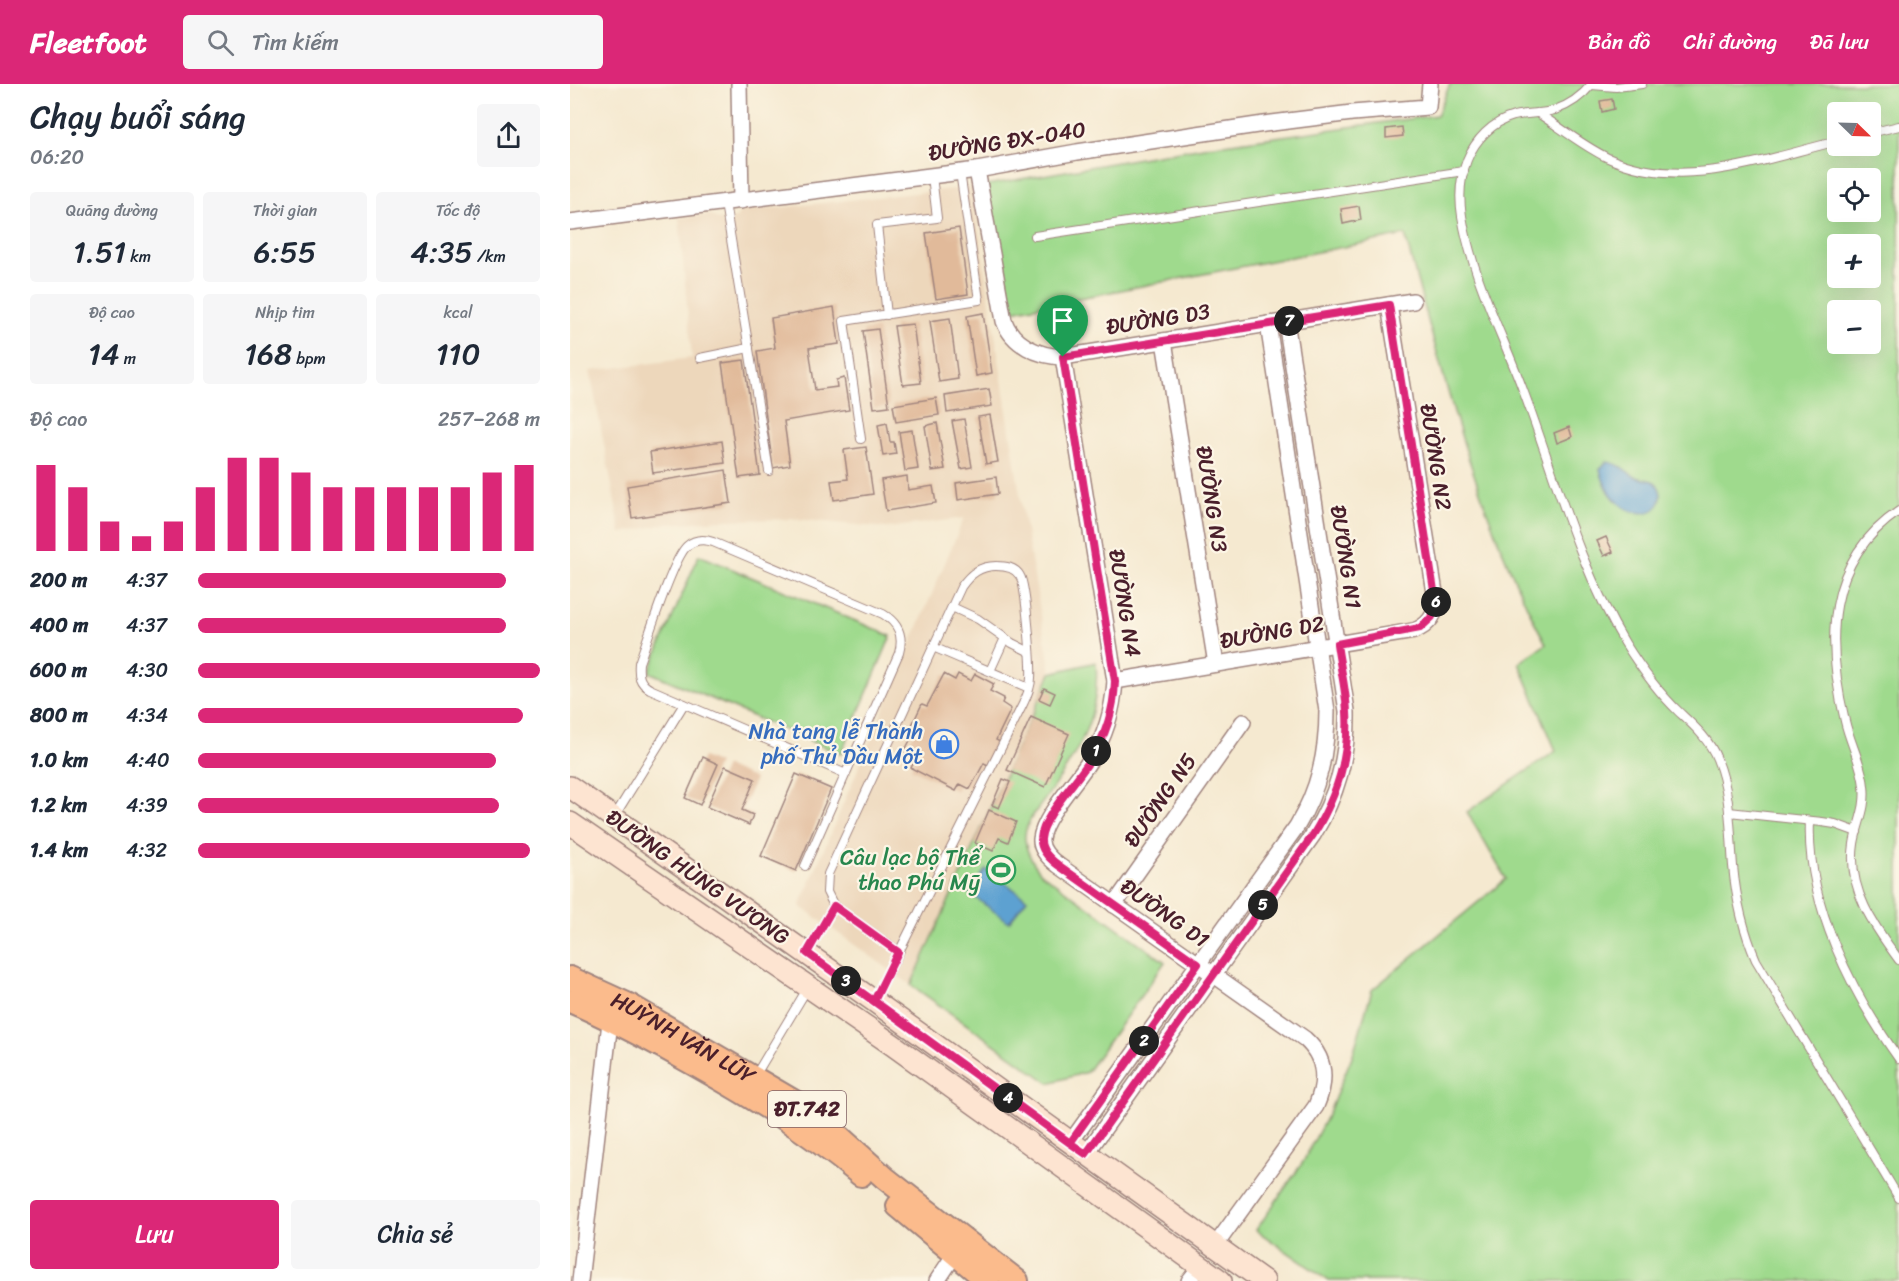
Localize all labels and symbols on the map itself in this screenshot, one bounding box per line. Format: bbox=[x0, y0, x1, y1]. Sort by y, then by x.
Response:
north arrow bbox=[1827, 102, 1881, 156]
street label: ĐƯỜNG ĐX-040 bbox=[925, 109, 1089, 173]
street label: ĐƯỜNG D3 bbox=[1103, 292, 1213, 346]
pin bbox=[1037, 295, 1088, 357]
pin: 7 bbox=[1274, 306, 1304, 336]
street label: ĐƯỜNG N2 bbox=[1408, 401, 1464, 514]
street label: ĐƯỜNG N3 bbox=[1184, 443, 1240, 555]
street label: ĐƯỜNG N1 bbox=[1319, 502, 1373, 612]
street label: ĐƯỜNG N4 bbox=[1097, 546, 1153, 660]
pin: 6 bbox=[1421, 587, 1451, 617]
street label: ĐƯỜNG D2 bbox=[1217, 604, 1328, 660]
place label: Nhà tang lễ Thành phố Thủ Dầu Một bbox=[749, 712, 923, 776]
shop icon: Nhà tang lễ Thành phố Thủ Dầu Một bbox=[928, 728, 960, 760]
pin: 1 bbox=[1081, 736, 1111, 766]
street label: ĐƯỜNG N5 bbox=[1113, 744, 1207, 856]
street label: ĐƯỜNG HÙNG VƯƠNG bbox=[597, 798, 799, 956]
place label: Câu lạc bộ Thể thao Phú Mỹ bbox=[840, 838, 984, 902]
sports icon: Câu lạc bộ Thể thao Phú Mỹ bbox=[985, 854, 1017, 886]
street label: ĐƯỜNG D1 bbox=[1112, 868, 1218, 958]
pin: 5 bbox=[1248, 890, 1278, 920]
pin: 3 bbox=[831, 966, 861, 996]
street label: HUỲNH VĂN LŨY bbox=[605, 980, 765, 1095]
pin: 2 bbox=[1129, 1026, 1159, 1056]
pin: 4 bbox=[993, 1083, 1023, 1113]
road number: ĐT.742 bbox=[768, 1091, 846, 1127]

